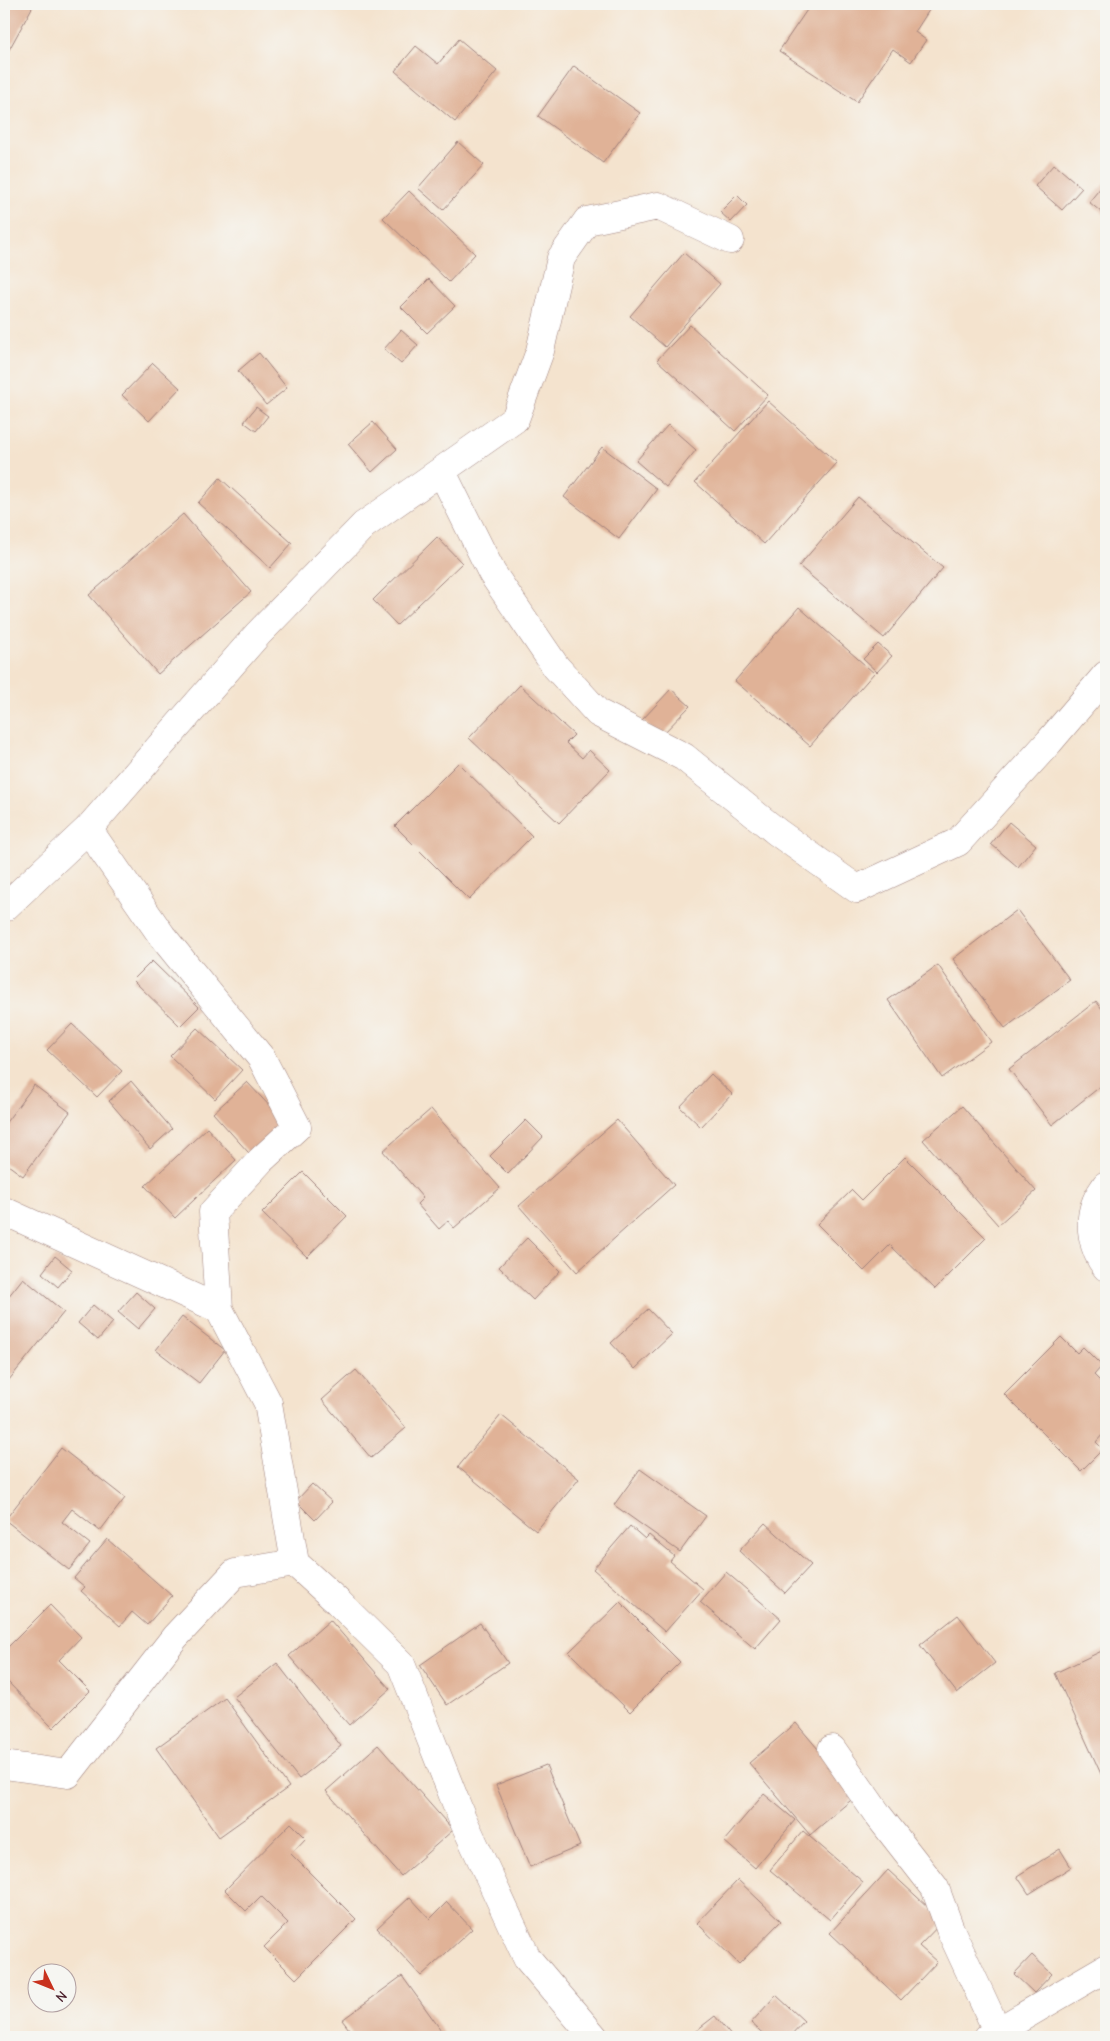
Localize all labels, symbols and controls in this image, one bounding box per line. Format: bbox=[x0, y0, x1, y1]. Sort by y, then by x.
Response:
north arrow bbox=[28, 1964, 78, 2014]
text: N bbox=[52, 1987, 70, 2006]

